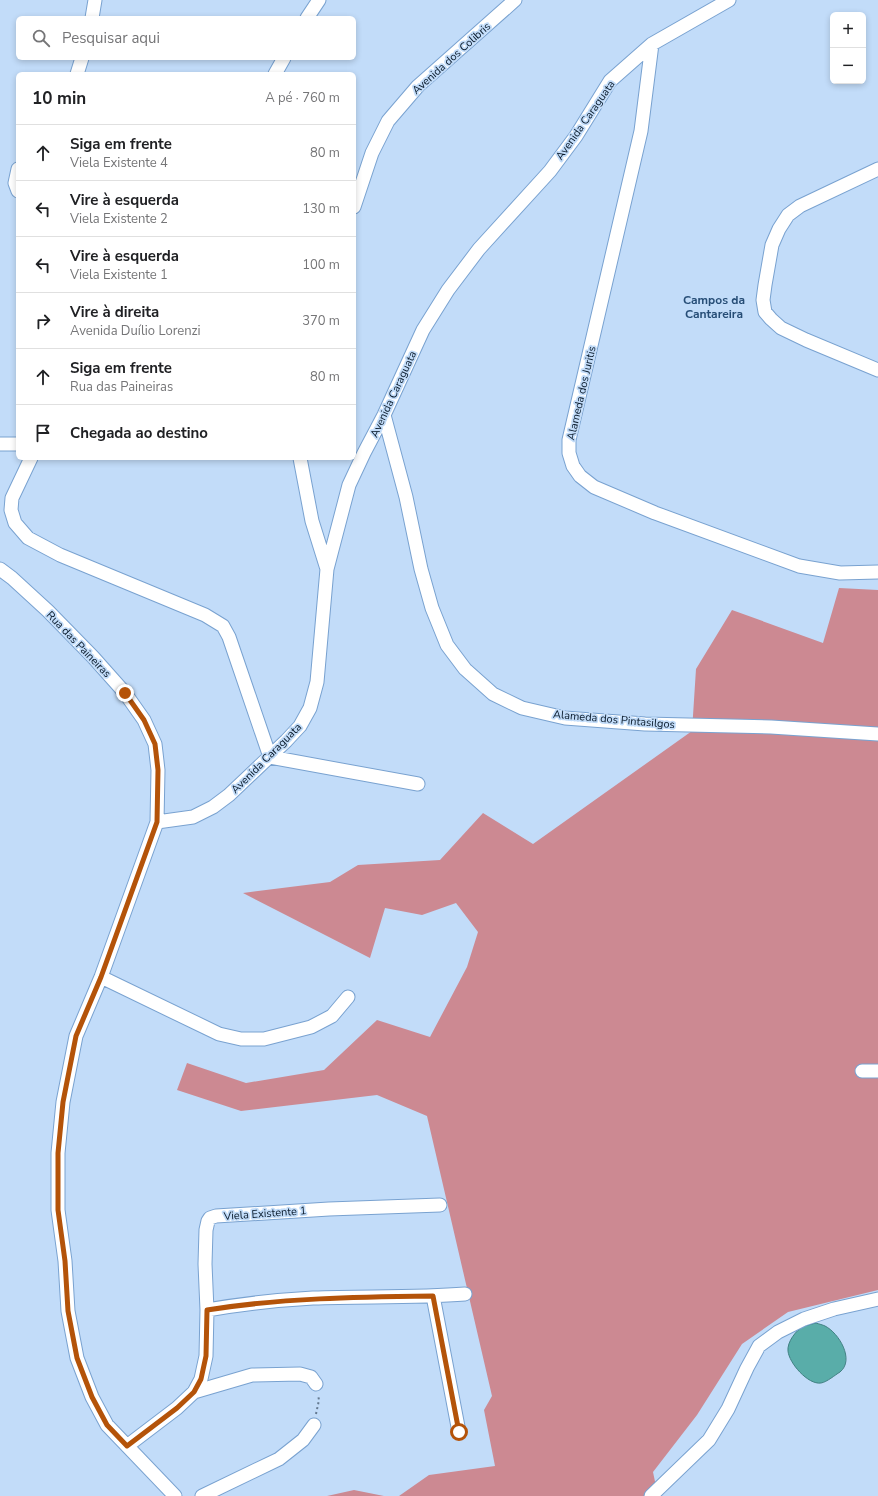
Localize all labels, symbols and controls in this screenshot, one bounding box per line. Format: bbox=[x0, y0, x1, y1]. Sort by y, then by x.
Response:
map controls bbox=[830, 12, 866, 84]
button: + bbox=[830, 12, 866, 48]
search box bbox=[16, 16, 356, 60]
street label: Avenida dos Colibris bbox=[409, 19, 494, 98]
icon: search bbox=[30, 27, 52, 49]
text: Pesquisar aqui bbox=[62, 28, 160, 48]
button: − bbox=[830, 48, 866, 84]
street label: Avenida Caraguata bbox=[552, 77, 619, 163]
text: 10 min bbox=[32, 87, 86, 110]
text: A pé · 760 m bbox=[265, 89, 340, 107]
text: Siga em frente bbox=[70, 134, 172, 154]
icon: ahead bbox=[32, 142, 54, 164]
text: 80 m bbox=[310, 144, 340, 162]
text: Viela Existente 4 bbox=[70, 154, 168, 172]
text: Vire à esquerda bbox=[70, 190, 179, 210]
icon: left bbox=[32, 198, 54, 220]
text: 130 m bbox=[302, 200, 340, 218]
text: Viela Existente 2 bbox=[70, 210, 168, 228]
text: Vire à esquerda bbox=[70, 246, 179, 266]
icon: left bbox=[32, 254, 54, 276]
text: 100 m bbox=[302, 256, 340, 274]
text: Viela Existente 1 bbox=[70, 266, 168, 284]
district label: Campos da Cantareira bbox=[683, 292, 745, 322]
text: Vire à direita bbox=[70, 302, 159, 322]
icon: right bbox=[32, 310, 54, 332]
text: 370 m bbox=[302, 312, 340, 330]
text: Avenida Duílio Lorenzi bbox=[70, 322, 201, 340]
street label: Alameda dos Juritis bbox=[563, 345, 600, 442]
street label: Avenida Caraguata bbox=[367, 348, 420, 440]
text: Siga em frente bbox=[70, 358, 172, 378]
icon: ahead bbox=[32, 366, 54, 388]
text: 80 m bbox=[310, 368, 340, 386]
text: Rua das Paineiras bbox=[70, 378, 173, 396]
icon: arrive bbox=[32, 422, 54, 444]
text: Chegada ao destino bbox=[70, 423, 208, 443]
street label: Rua das Paineiras bbox=[43, 608, 114, 681]
route end bbox=[116, 684, 134, 702]
street label: Alameda dos Pintasilgos bbox=[552, 707, 676, 732]
street label: Avenida Caraguata bbox=[228, 720, 305, 797]
street label: Viela Existente 1 bbox=[222, 1203, 307, 1224]
route start bbox=[450, 1423, 468, 1441]

